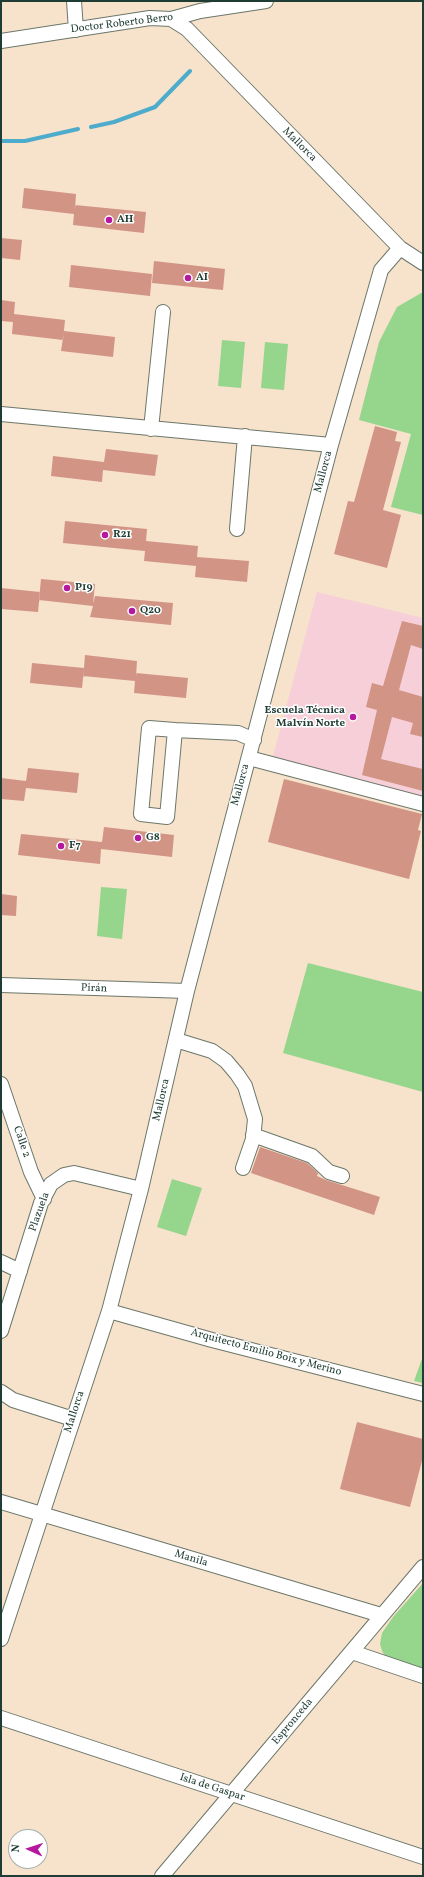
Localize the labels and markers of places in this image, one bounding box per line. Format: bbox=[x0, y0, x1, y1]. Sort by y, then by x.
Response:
place label: AH bbox=[117, 213, 133, 227]
marker: AH bbox=[104, 215, 114, 225]
place label: AI bbox=[196, 271, 208, 285]
marker: AI bbox=[183, 273, 193, 283]
place label: R21 bbox=[113, 528, 131, 542]
marker: R21 bbox=[100, 530, 110, 540]
place label: P19 bbox=[75, 581, 93, 595]
marker: P19 bbox=[62, 583, 72, 593]
place label: Q20 bbox=[140, 604, 161, 618]
marker: Q20 bbox=[127, 606, 137, 616]
place label: Escuela Técnica Malvín Norte bbox=[265, 704, 345, 730]
marker: Escuela Técnica Malvín Norte bbox=[348, 712, 358, 722]
place label: G8 bbox=[146, 831, 160, 845]
marker: G8 bbox=[133, 833, 143, 843]
place label: F7 bbox=[69, 839, 81, 853]
marker: F7 bbox=[56, 841, 66, 851]

